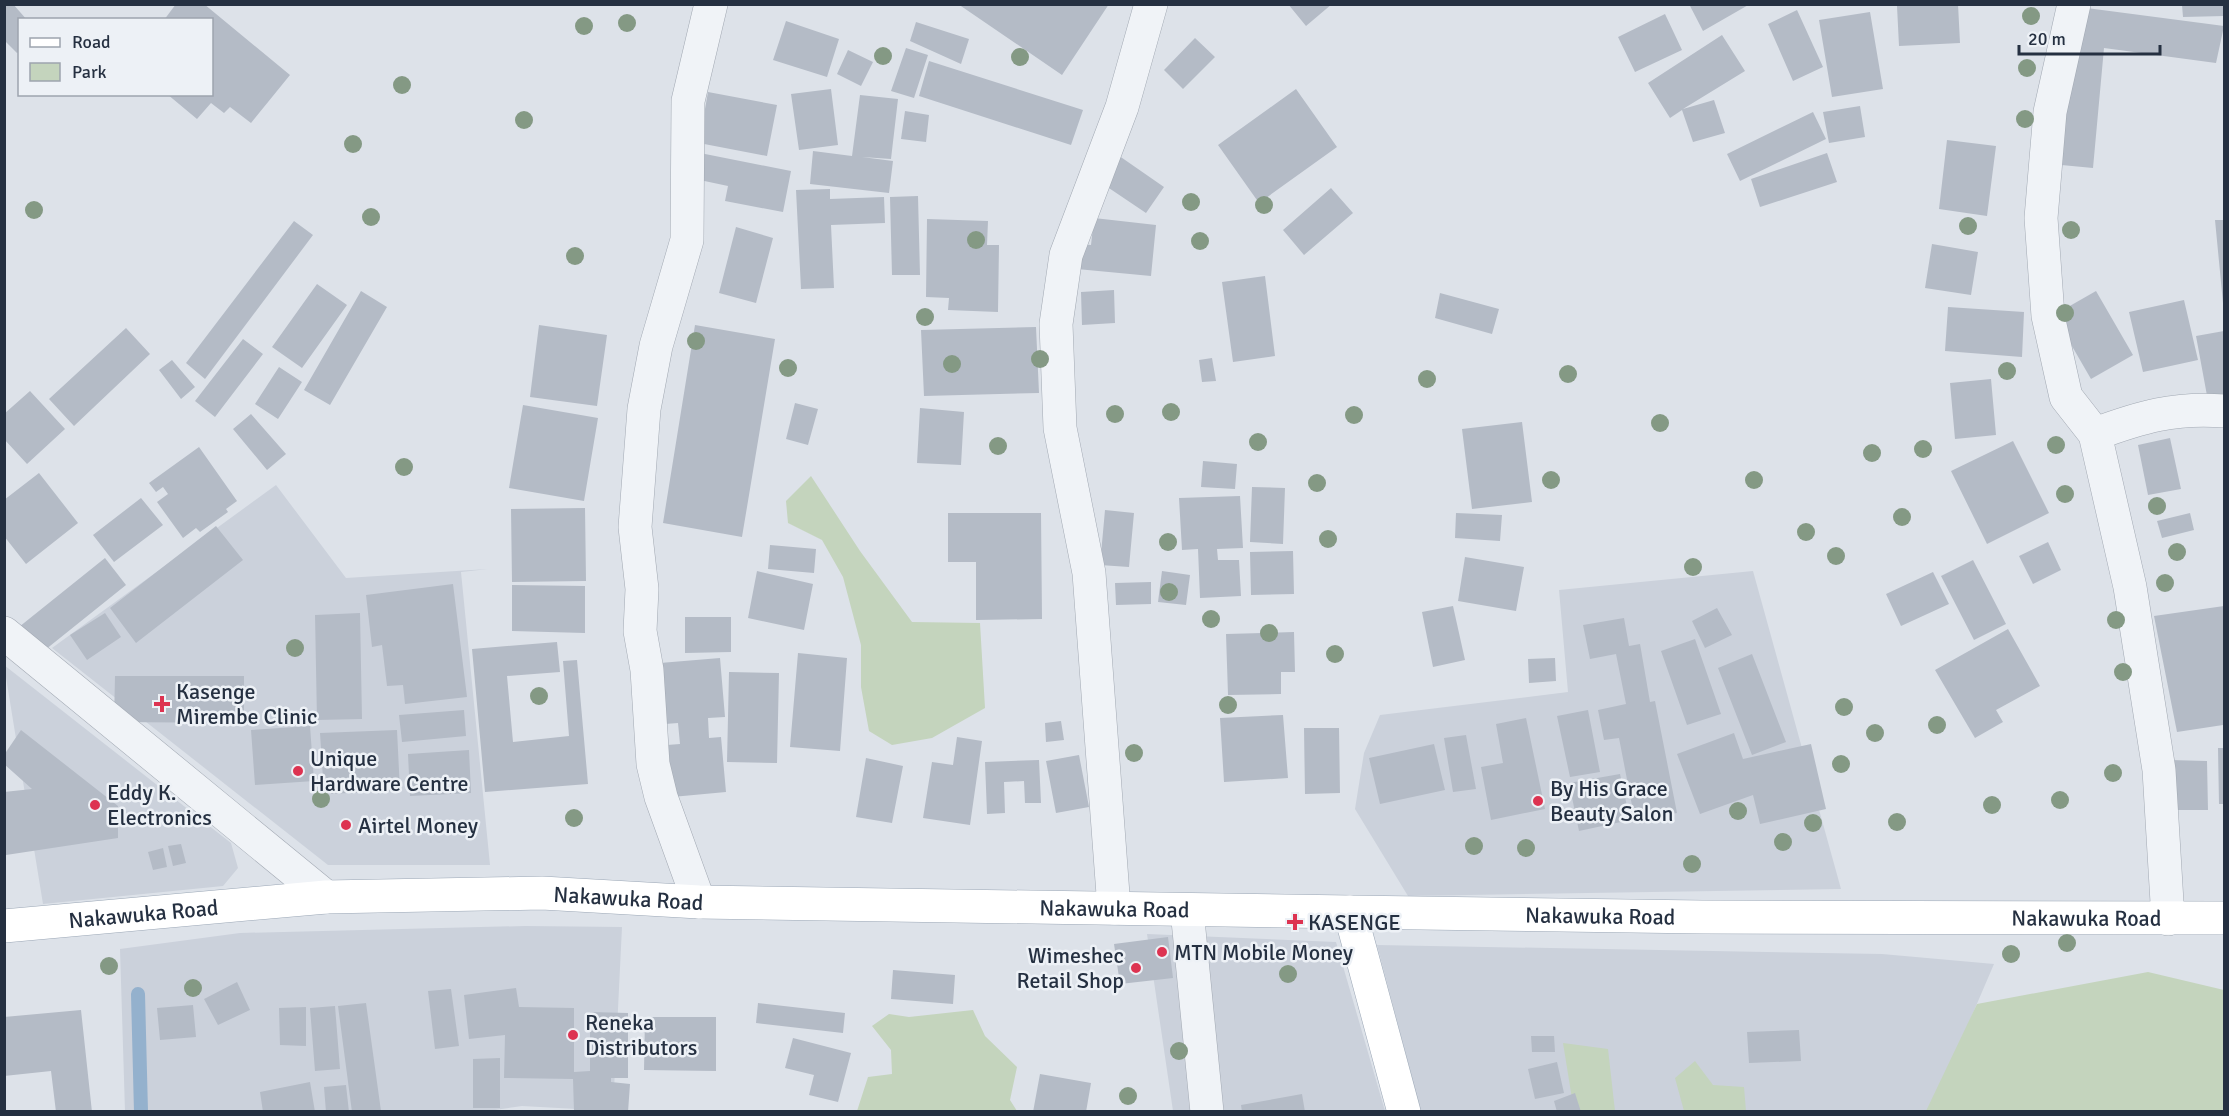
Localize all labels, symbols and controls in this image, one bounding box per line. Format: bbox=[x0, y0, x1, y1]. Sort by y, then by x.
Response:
legend bbox=[18, 18, 213, 96]
scale bar bbox=[2019, 18, 2160, 56]
text: 20 m bbox=[2028, 28, 2066, 50]
text: Road bbox=[72, 31, 111, 53]
text: Park bbox=[72, 61, 107, 83]
place label: Kasenge Mirembe Clinic bbox=[176, 678, 317, 730]
marker: Kasenge Mirembe Clinic bbox=[153, 695, 171, 713]
place label: Unique Hardware Centre bbox=[310, 745, 468, 797]
marker: Unique Hardware Centre bbox=[291, 764, 305, 778]
place label: By His Grace Beauty Salon bbox=[1550, 775, 1673, 827]
place label: Eddy K. Electronics bbox=[107, 779, 212, 831]
marker: By His Grace Beauty Salon bbox=[1531, 794, 1545, 808]
marker: Eddy K. Electronics bbox=[88, 798, 102, 812]
place label: Airtel Money bbox=[358, 812, 479, 839]
marker: Airtel Money bbox=[339, 818, 353, 832]
street label: Nakawuka Road bbox=[553, 880, 704, 916]
street label: Nakawuka Road bbox=[67, 893, 219, 934]
street label: Nakawuka Road bbox=[1039, 894, 1190, 923]
street label: Nakawuka Road bbox=[1525, 901, 1676, 930]
street label: Nakawuka Road bbox=[2011, 904, 2161, 931]
place label: KASENGE bbox=[1308, 909, 1401, 936]
marker: KASENGE bbox=[1286, 913, 1304, 931]
place label: MTN Mobile Money bbox=[1174, 939, 1354, 966]
place label: Wimeshec Retail Shop bbox=[1017, 942, 1124, 994]
marker: MTN Mobile Money bbox=[1155, 945, 1169, 959]
marker: Wimeshec Retail Shop bbox=[1129, 961, 1143, 975]
place label: Reneka Distributors bbox=[585, 1009, 697, 1061]
marker: Reneka Distributors bbox=[566, 1028, 580, 1042]

